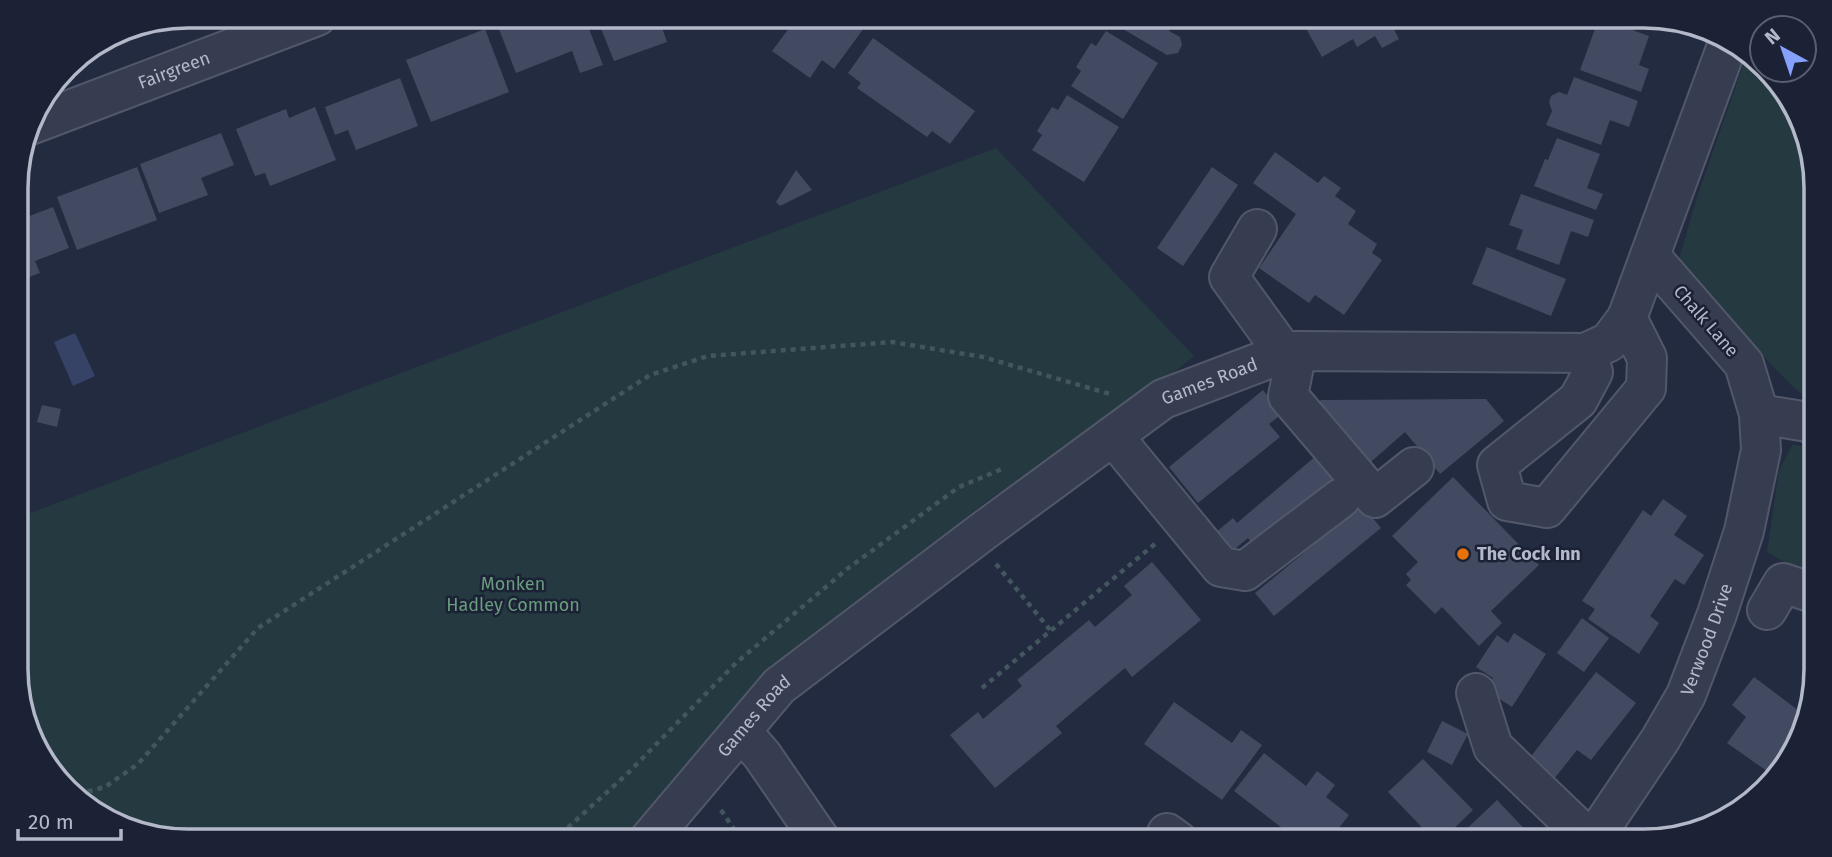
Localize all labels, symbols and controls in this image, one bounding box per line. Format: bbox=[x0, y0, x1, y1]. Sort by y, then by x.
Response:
north arrow bbox=[1748, 14, 1818, 84]
text: N bbox=[1760, 23, 1785, 49]
street label: Fairgreen bbox=[135, 47, 213, 94]
street label: Chalk Lane bbox=[1669, 280, 1743, 362]
street label: Games Road bbox=[1158, 353, 1261, 410]
place label: The Cock Inn bbox=[1477, 543, 1581, 565]
marker: The Cock Inn bbox=[1455, 546, 1471, 562]
park label: Monken Hadley Common bbox=[446, 573, 580, 616]
street label: Verwood Drive bbox=[1676, 581, 1737, 699]
street label: Games Road bbox=[713, 670, 795, 761]
scale bar bbox=[18, 798, 121, 842]
text: 20 m bbox=[28, 809, 74, 835]

